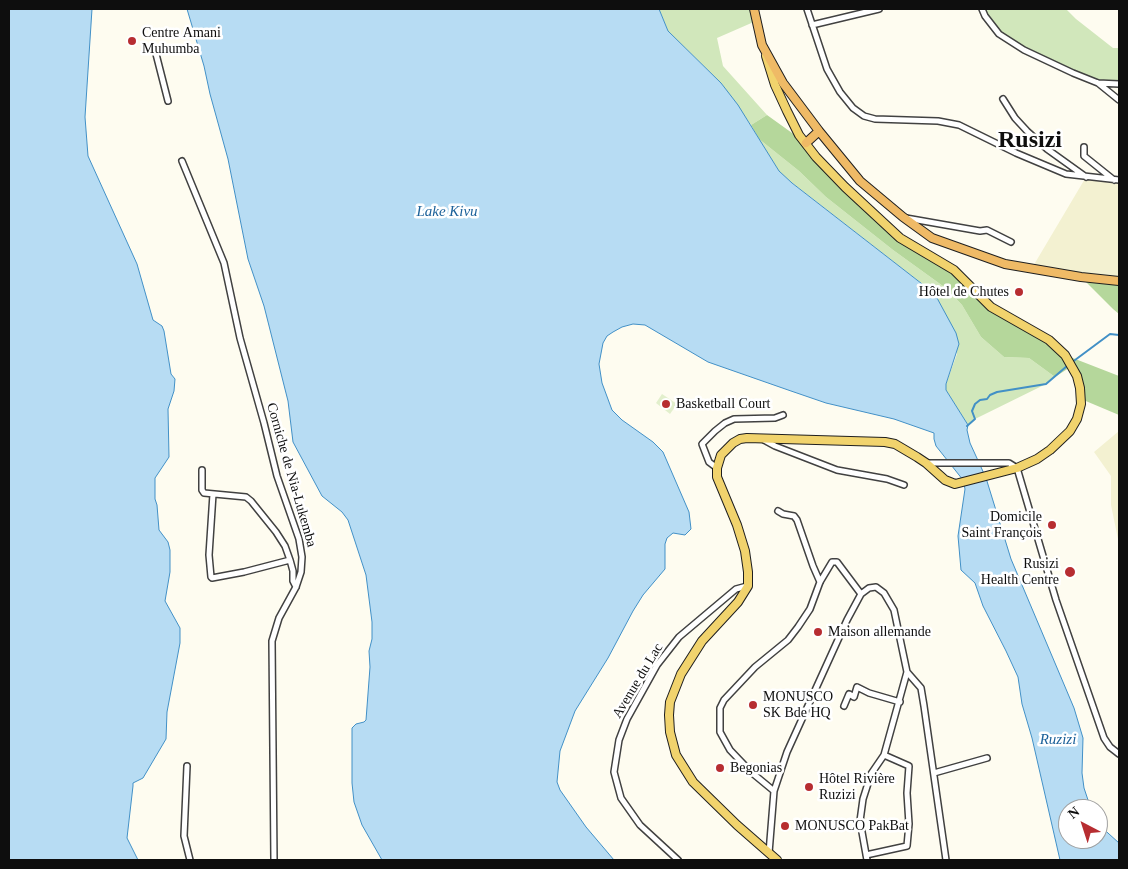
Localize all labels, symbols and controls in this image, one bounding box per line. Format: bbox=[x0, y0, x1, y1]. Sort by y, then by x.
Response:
place label: Centre Amani Muhumba bbox=[142, 25, 221, 58]
marker: Centre Amani Muhumba bbox=[126, 35, 138, 47]
district label: Rusizi bbox=[998, 127, 1062, 155]
water label: Lake Kivu bbox=[416, 203, 478, 221]
place label: Hôtel de Chutes bbox=[919, 284, 1009, 300]
marker: Hôtel de Chutes bbox=[1013, 286, 1025, 298]
place label: Basketball Court bbox=[676, 396, 770, 412]
marker: Basketball Court bbox=[660, 398, 672, 410]
street label: Corniche de Nia-Lukemba bbox=[262, 401, 320, 549]
place label: Domicile Saint François bbox=[962, 509, 1042, 542]
marker: Domicile Saint François bbox=[1046, 519, 1058, 531]
place label: Rusizi Health Centre bbox=[981, 556, 1059, 588]
marker: Rusizi Health Centre bbox=[1063, 565, 1077, 579]
place label: Maison allemande bbox=[828, 624, 931, 640]
marker: Maison allemande bbox=[812, 626, 824, 638]
street label: Avenue du Lac bbox=[609, 640, 667, 722]
place label: MONUSCO SK Bde HQ bbox=[763, 689, 833, 722]
marker: MONUSCO SK Bde HQ bbox=[747, 699, 759, 711]
water label: Ruzizi bbox=[1040, 731, 1076, 749]
place label: Begonias bbox=[730, 760, 782, 776]
marker: Begonias bbox=[714, 762, 726, 774]
place label: Hôtel Rivière Ruzizi bbox=[819, 771, 895, 804]
marker: Hôtel Rivière Ruzizi bbox=[803, 781, 815, 793]
north arrow bbox=[1058, 799, 1108, 849]
text: N bbox=[1065, 804, 1082, 822]
place label: MONUSCO PakBat bbox=[795, 818, 909, 834]
marker: MONUSCO PakBat bbox=[779, 820, 791, 832]

